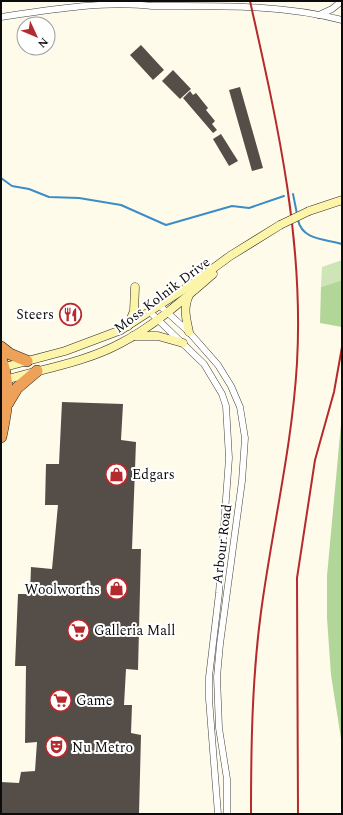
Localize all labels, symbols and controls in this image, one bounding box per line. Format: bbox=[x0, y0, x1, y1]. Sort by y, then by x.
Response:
north arrow bbox=[16, 16, 56, 56]
text: N bbox=[34, 33, 52, 52]
street label: Moss Kolnik Drive bbox=[109, 252, 215, 338]
restaurant icon: Steers bbox=[57, 301, 83, 327]
place label: Steers bbox=[16, 304, 54, 325]
shop icon: Edgars bbox=[103, 461, 129, 487]
place label: Edgars bbox=[132, 464, 175, 485]
street label: Arbour Road bbox=[207, 503, 237, 585]
shop icon: Woolworths bbox=[103, 576, 129, 602]
place label: Woolworths bbox=[24, 579, 100, 600]
supermarket icon: Galleria Mall bbox=[65, 617, 91, 643]
place label: Galleria Mall bbox=[94, 620, 175, 641]
supermarket icon: Game bbox=[48, 687, 74, 713]
place label: Game bbox=[76, 690, 113, 711]
theatre icon: Nu Metro bbox=[43, 734, 69, 760]
place label: Nu Metro bbox=[72, 737, 133, 758]

